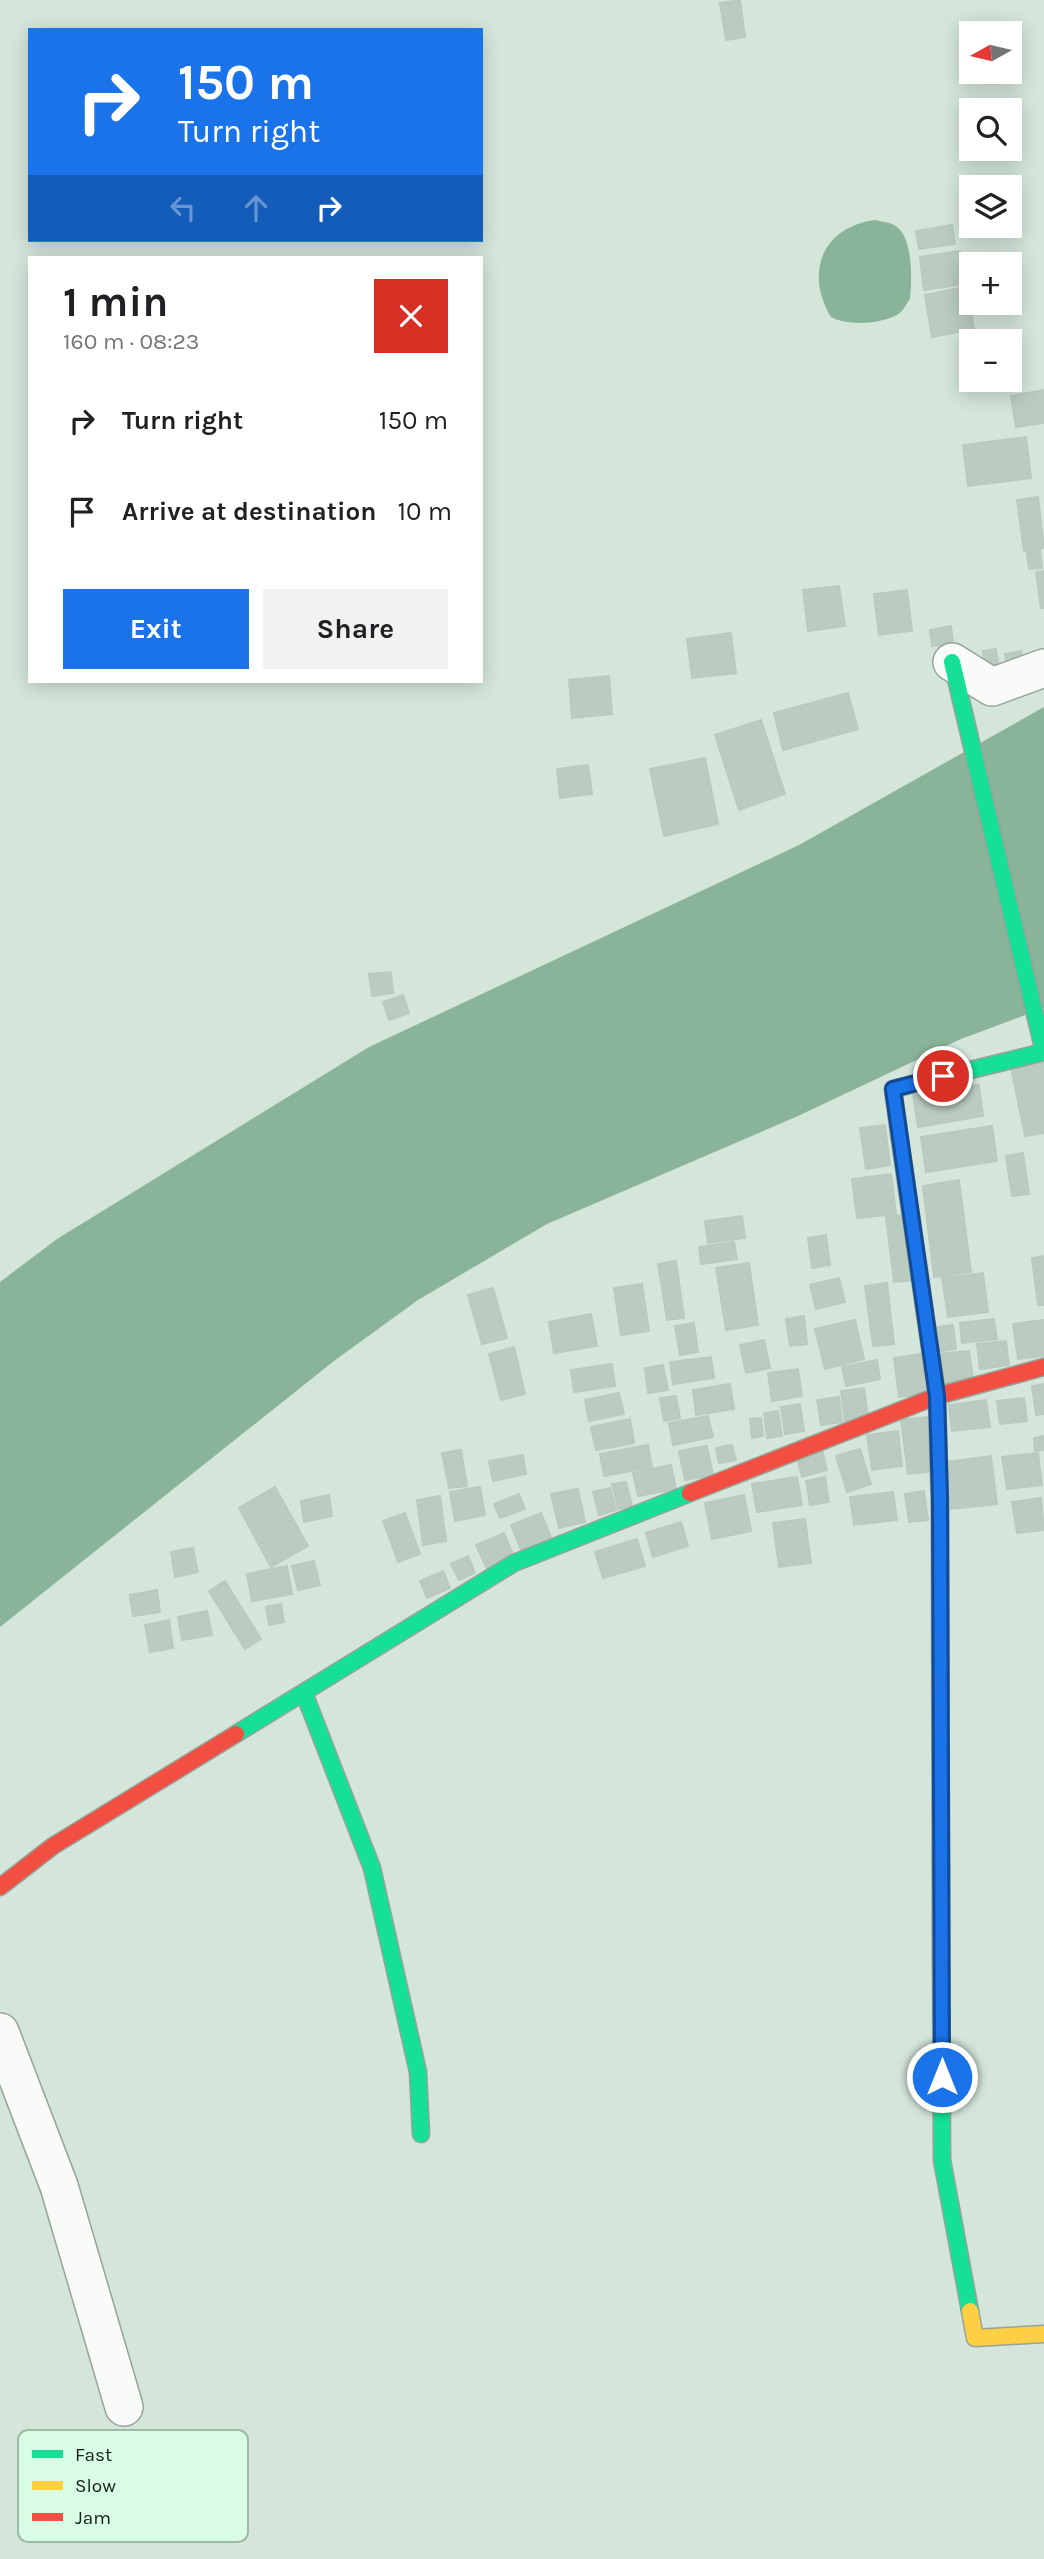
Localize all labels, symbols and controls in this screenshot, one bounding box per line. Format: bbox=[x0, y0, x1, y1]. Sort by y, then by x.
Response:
north arrow bbox=[959, 21, 1022, 84]
map controls bbox=[959, 21, 1022, 392]
text: 150 m bbox=[178, 54, 314, 111]
icon: right bbox=[63, 56, 154, 147]
button: search bbox=[959, 98, 1022, 161]
text: Turn right bbox=[178, 113, 320, 150]
button: layers bbox=[959, 175, 1022, 238]
icon: left bbox=[164, 189, 202, 227]
icon: ahead bbox=[237, 189, 275, 227]
icon: right bbox=[310, 189, 348, 227]
button: + bbox=[959, 252, 1022, 315]
text: 1 min bbox=[63, 277, 168, 327]
button: close bbox=[374, 279, 448, 353]
text: 160 m · 08:23 bbox=[63, 328, 199, 355]
button: − bbox=[959, 329, 1022, 392]
icon: right bbox=[63, 402, 101, 440]
text: Turn right bbox=[122, 405, 243, 436]
text: 150 m bbox=[379, 405, 448, 436]
icon: arrive bbox=[63, 493, 101, 531]
text: Arrive at destination bbox=[122, 496, 376, 527]
text: 10 m bbox=[397, 496, 452, 527]
button: Exit bbox=[63, 589, 249, 669]
button: Share bbox=[263, 589, 448, 669]
pin bbox=[913, 1046, 973, 1106]
icon: arrive bbox=[924, 1057, 962, 1095]
position arrow bbox=[905, 2040, 979, 2114]
legend bbox=[18, 2430, 248, 2542]
text: Fast bbox=[75, 2444, 112, 2466]
text: Slow bbox=[75, 2475, 116, 2497]
text: Jam bbox=[75, 2507, 111, 2529]

